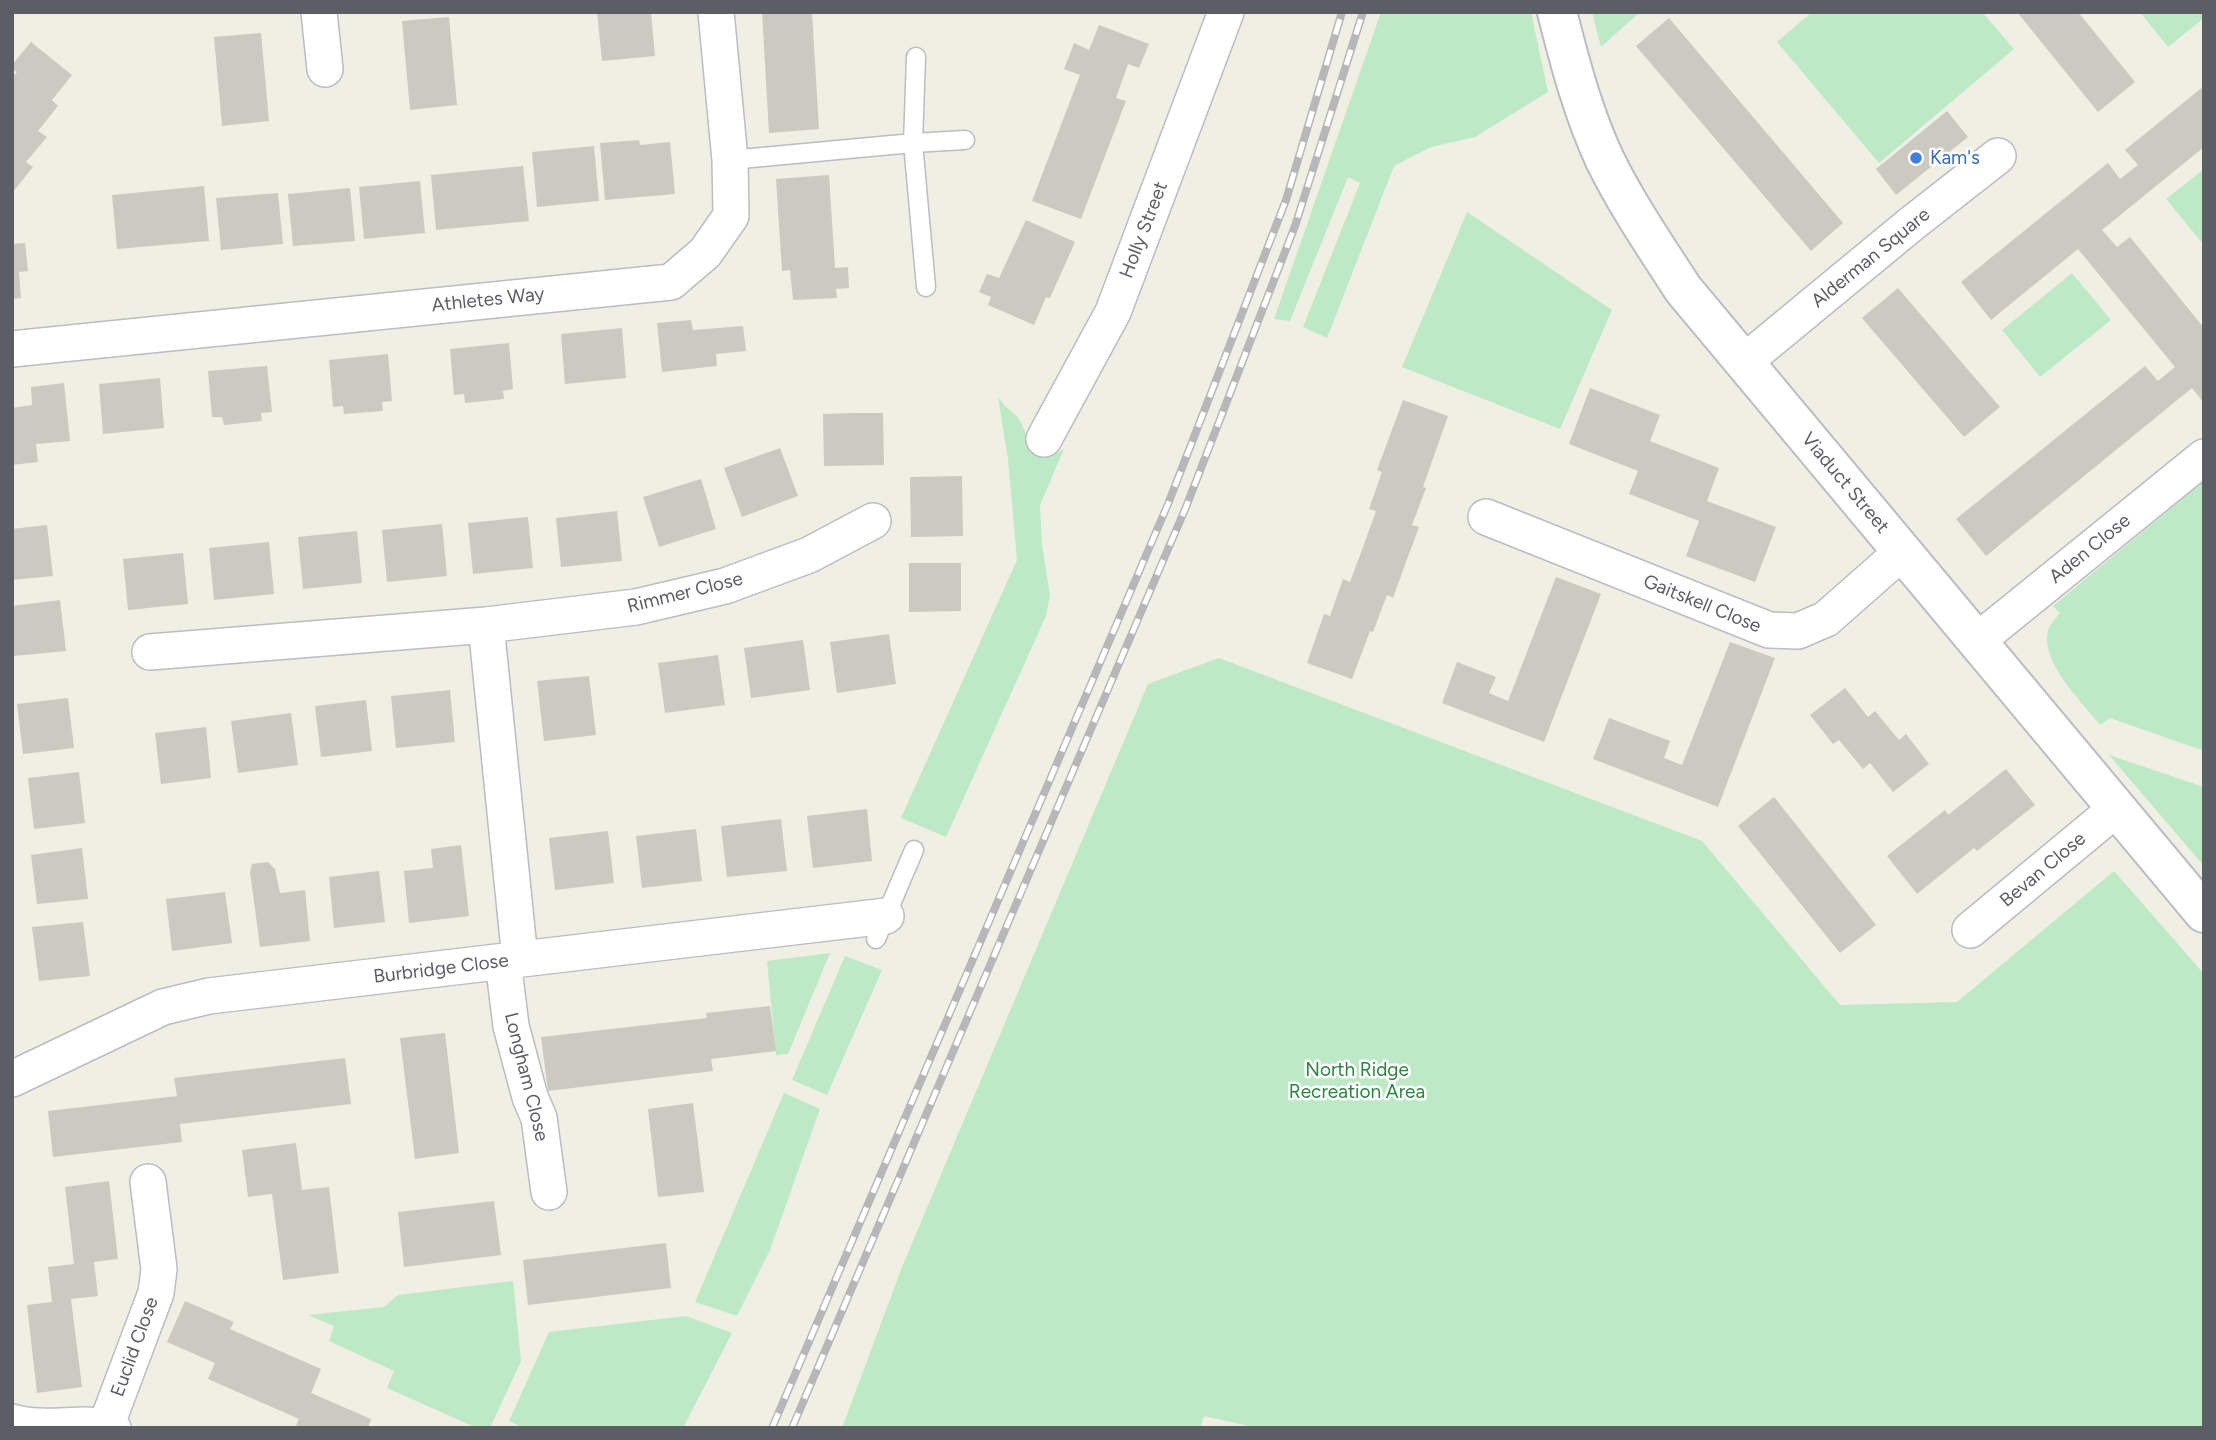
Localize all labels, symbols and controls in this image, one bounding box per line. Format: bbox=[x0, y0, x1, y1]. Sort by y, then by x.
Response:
place label: Kam's bbox=[1930, 147, 1980, 169]
marker: Kam's bbox=[1908, 150, 1924, 166]
street label: Holly Street bbox=[1115, 179, 1173, 281]
street label: Alderman Square bbox=[1807, 203, 1935, 313]
street label: Athletes Way bbox=[430, 283, 546, 317]
street label: Viaduct Street bbox=[1796, 428, 1894, 538]
street label: Aden Close bbox=[2045, 509, 2135, 589]
street label: Rimmer Close bbox=[625, 568, 745, 618]
street label: Gaitskell Close bbox=[1640, 570, 1764, 638]
street label: Bevan Close bbox=[1996, 828, 2090, 912]
street label: Burbridge Close bbox=[372, 949, 510, 989]
street label: Longham Close bbox=[499, 1010, 553, 1144]
park label: North Ridge Recreation Area bbox=[1289, 1059, 1425, 1103]
street label: Euclid Close bbox=[106, 1294, 164, 1400]

